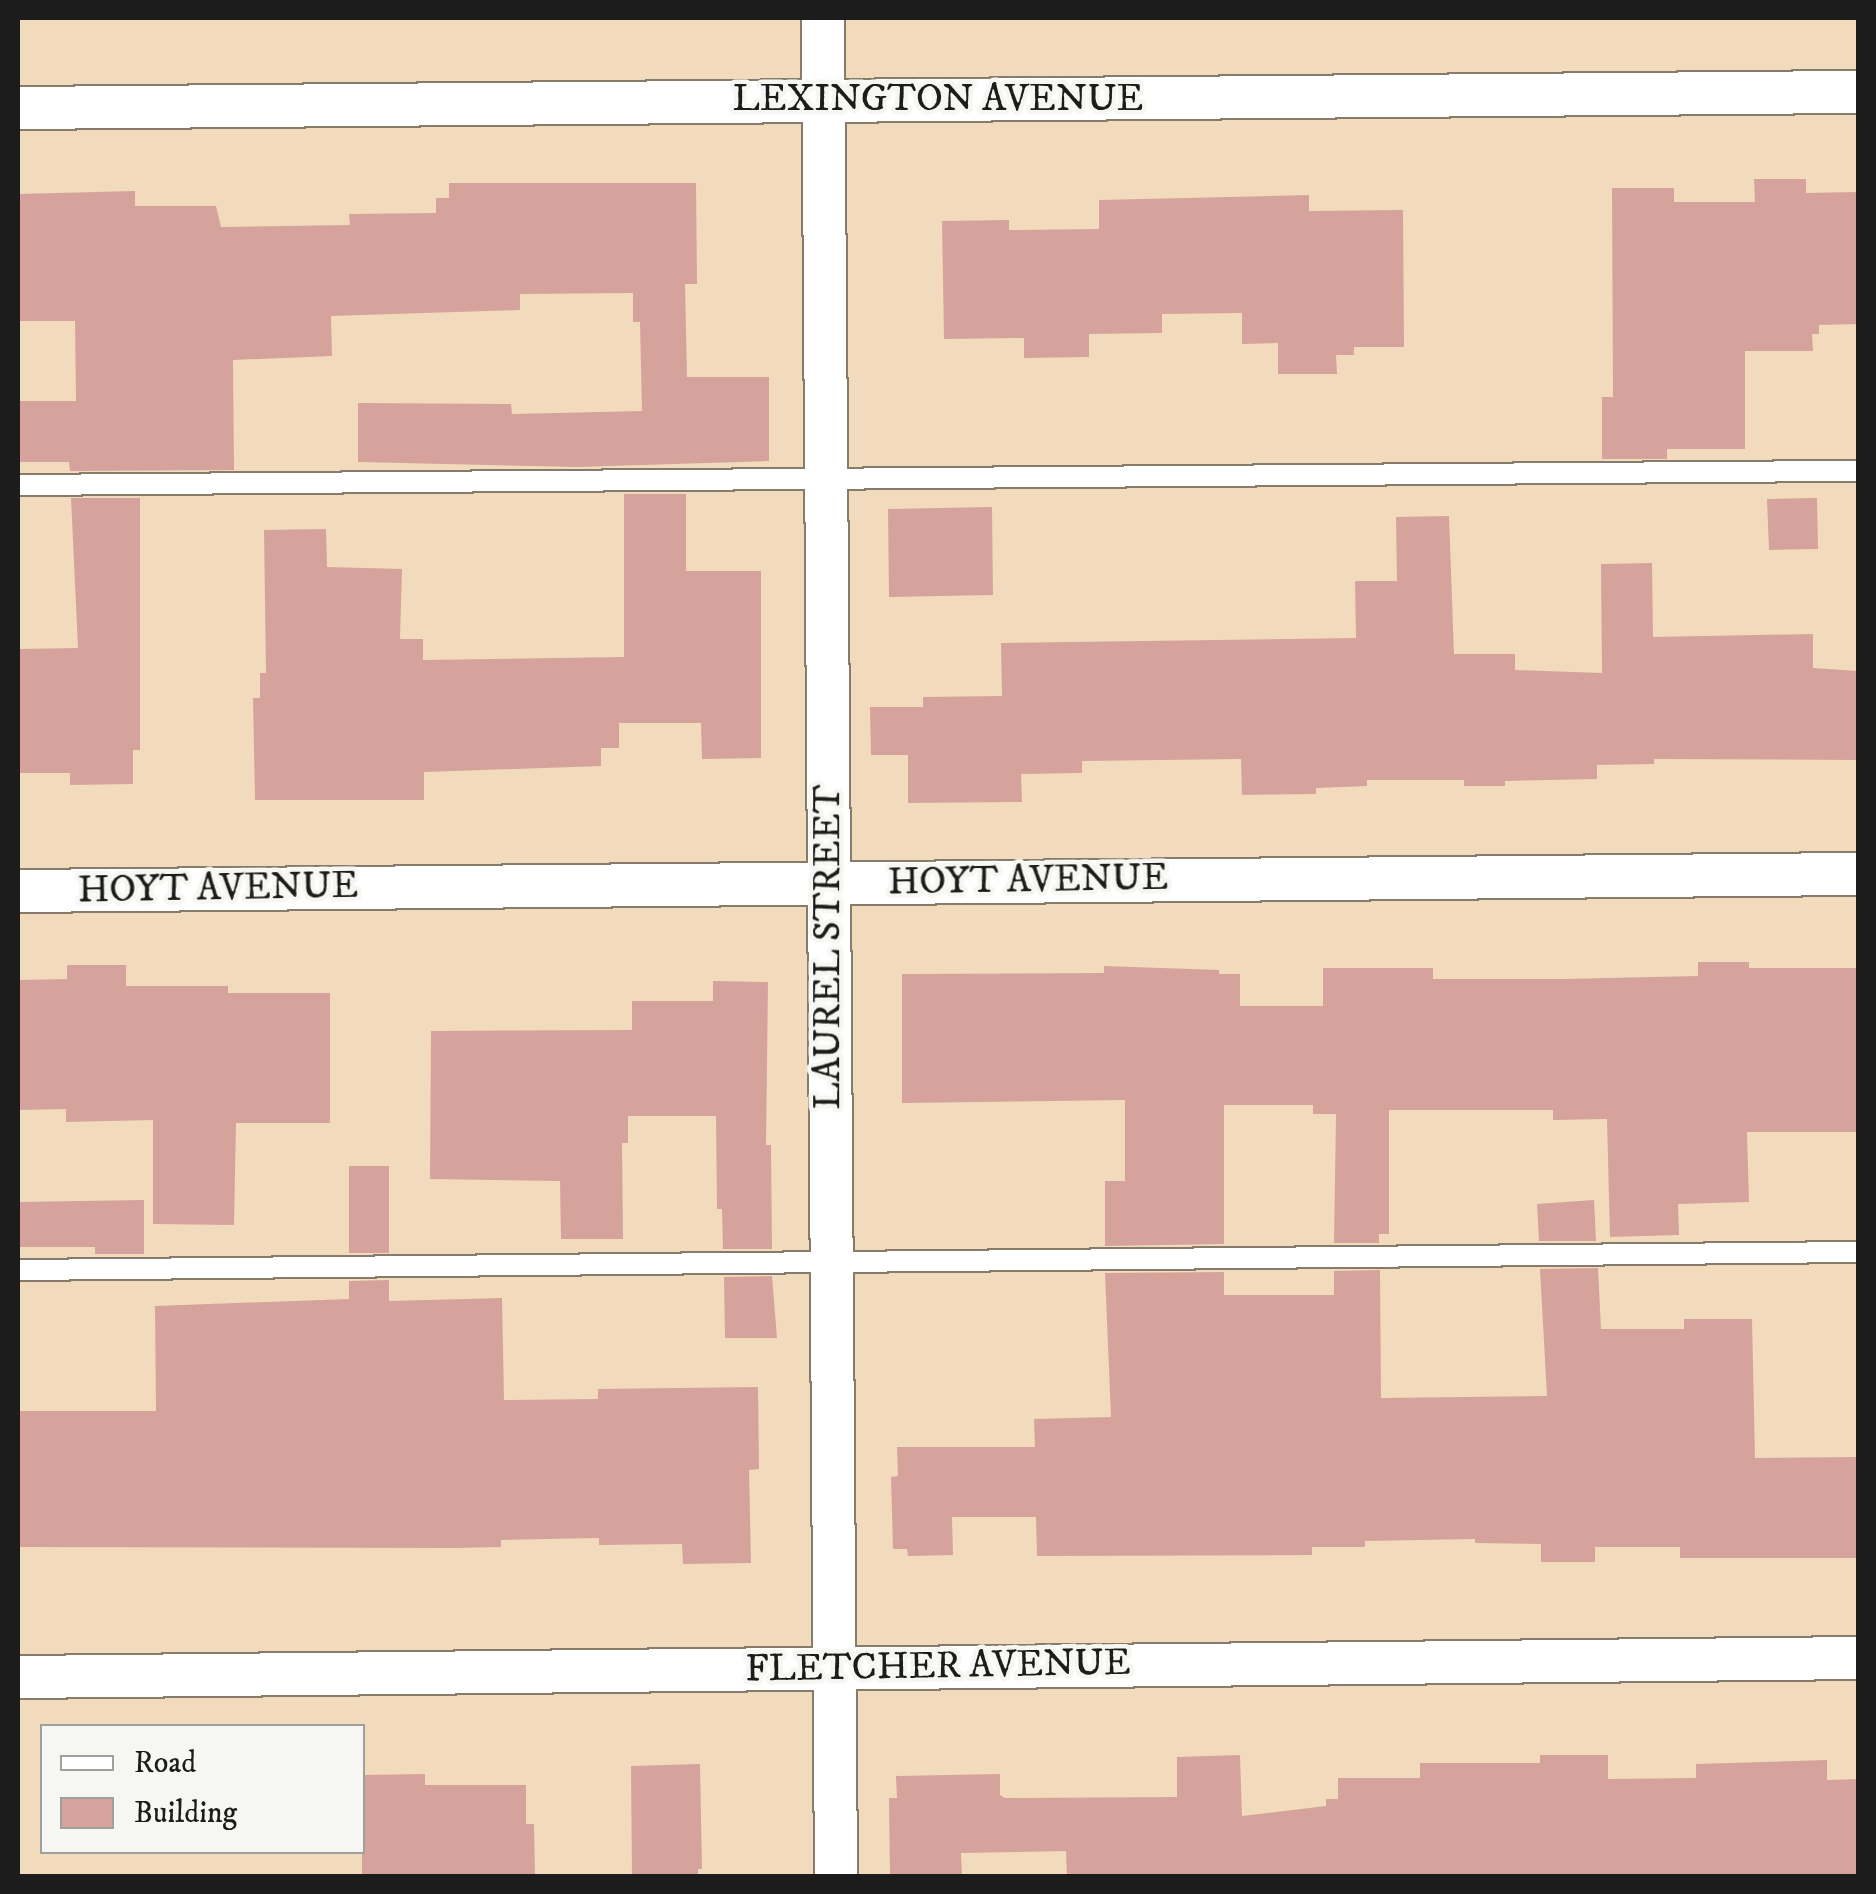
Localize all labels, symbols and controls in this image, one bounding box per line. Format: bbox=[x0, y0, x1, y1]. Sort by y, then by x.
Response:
street label: LEXINGTON AVENUE bbox=[732, 77, 1144, 123]
street label: LAUREL STREET bbox=[806, 784, 852, 1110]
street label: HOYT AVENUE bbox=[887, 856, 1169, 906]
street label: HOYT AVENUE bbox=[77, 864, 359, 914]
street label: FLETCHER AVENUE bbox=[745, 1641, 1131, 1693]
legend bbox=[40, 1724, 365, 1854]
text: Road bbox=[134, 1745, 196, 1782]
text: Building bbox=[134, 1795, 237, 1832]

